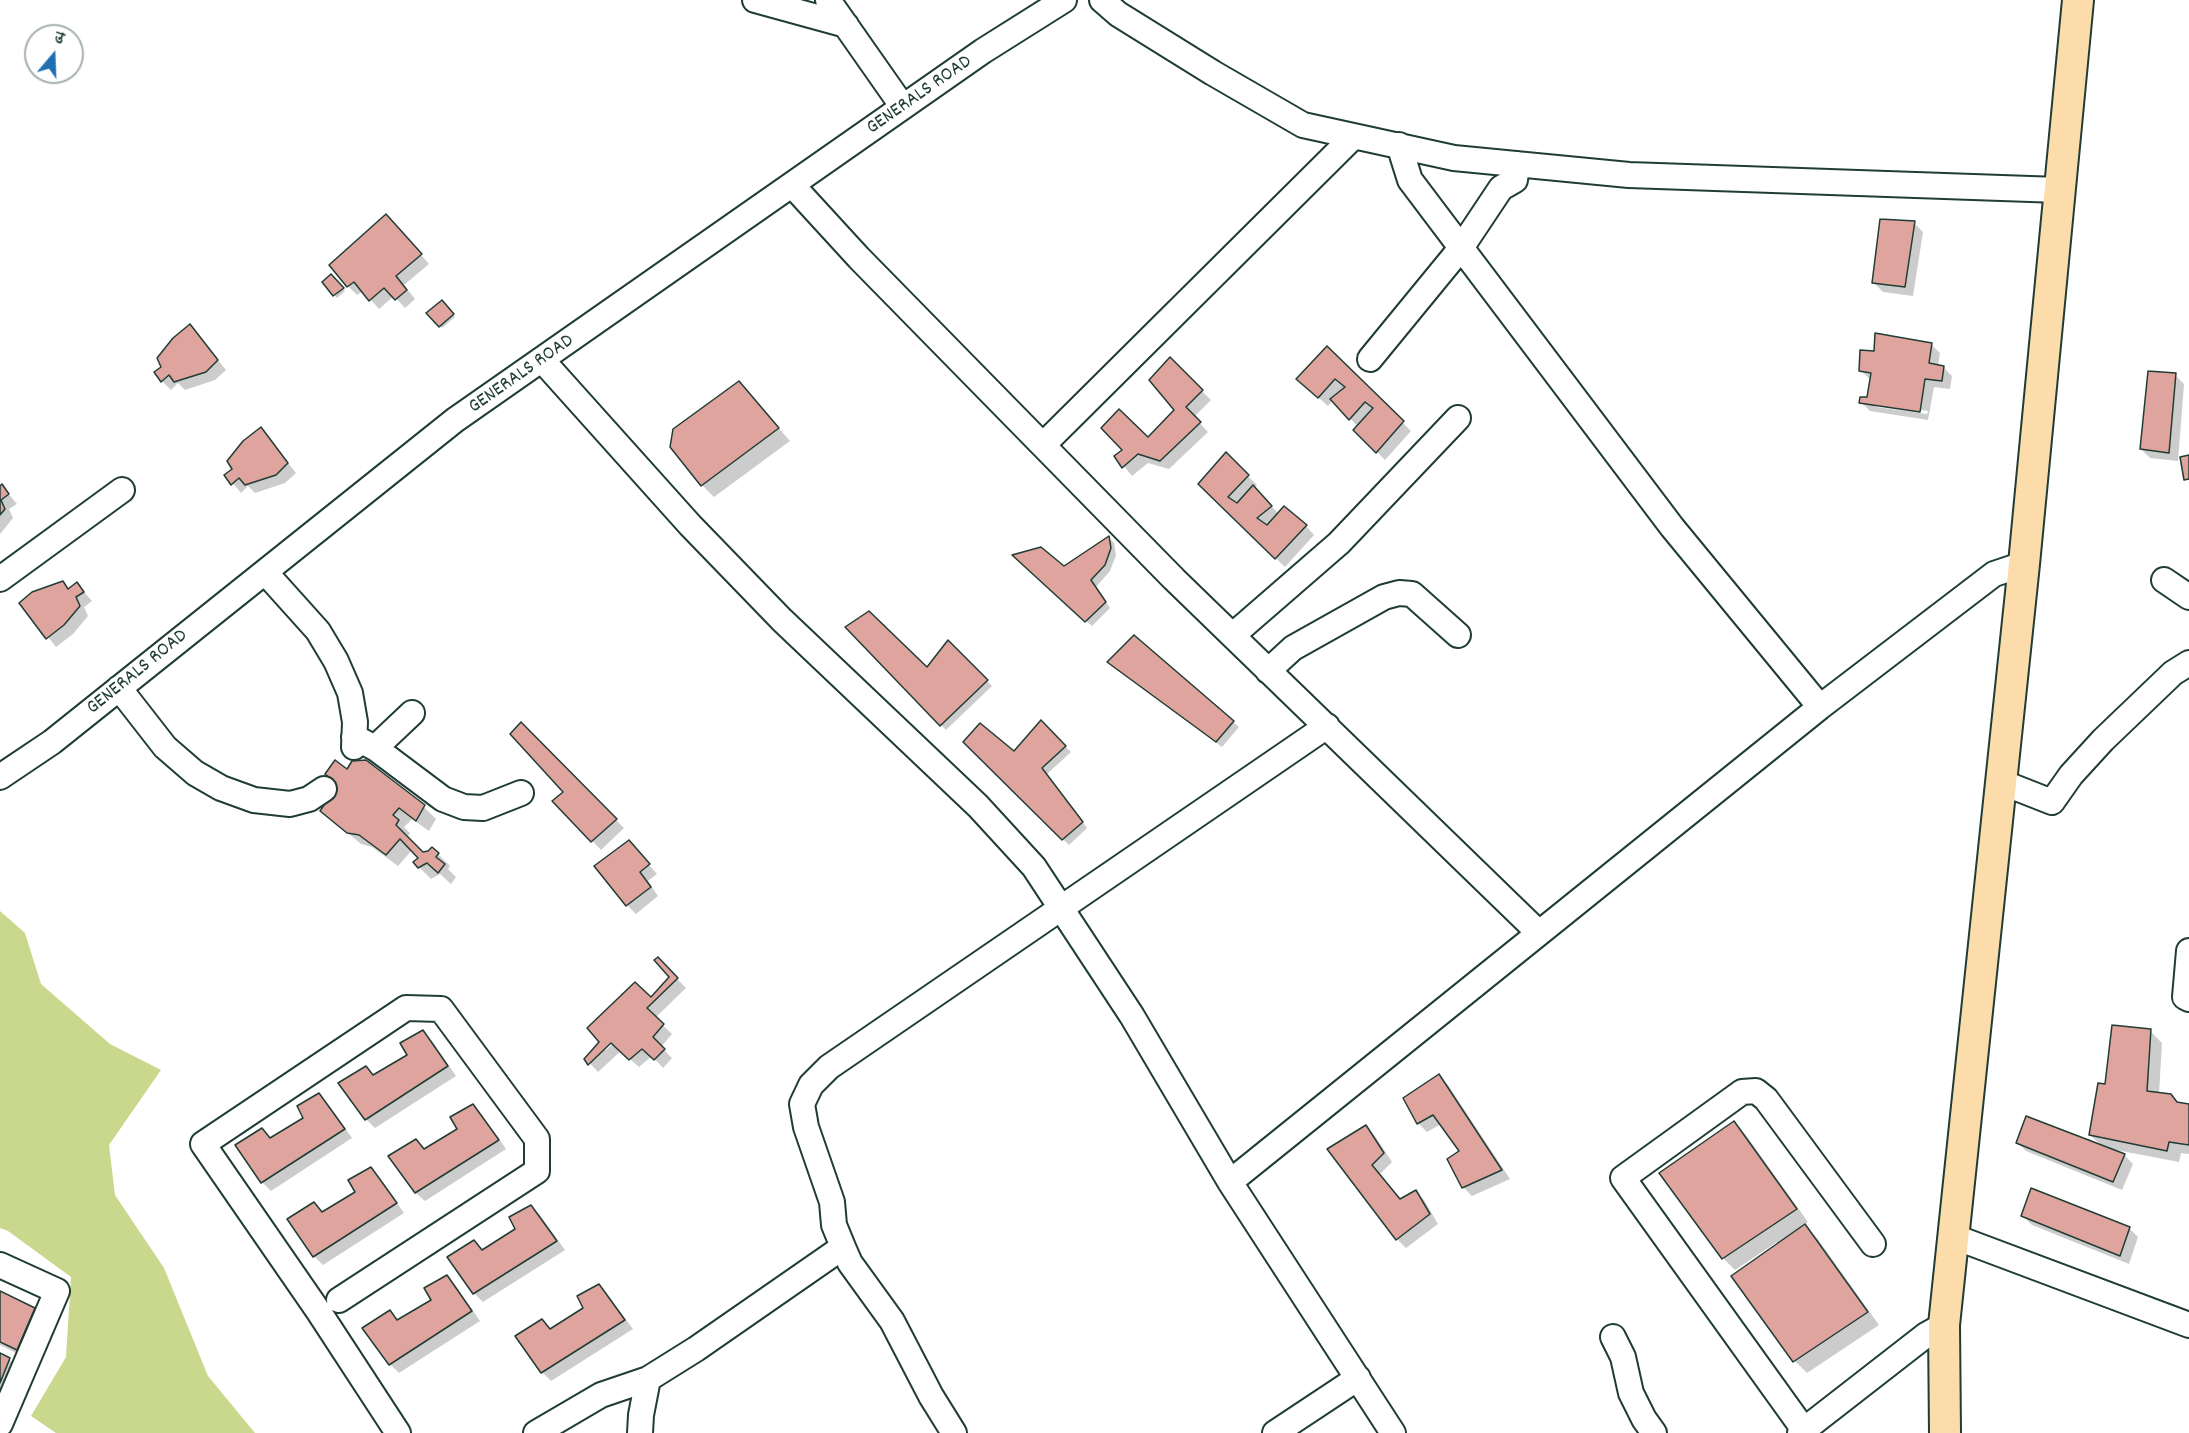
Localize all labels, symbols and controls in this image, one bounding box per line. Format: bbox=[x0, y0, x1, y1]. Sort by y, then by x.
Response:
north arrow bbox=[24, 24, 84, 84]
text: उ bbox=[51, 26, 67, 51]
street label: GENERALS ROAD bbox=[863, 51, 977, 141]
street label: GENERALS ROAD bbox=[465, 330, 579, 420]
street label: GENERALS ROAD bbox=[83, 625, 193, 721]

